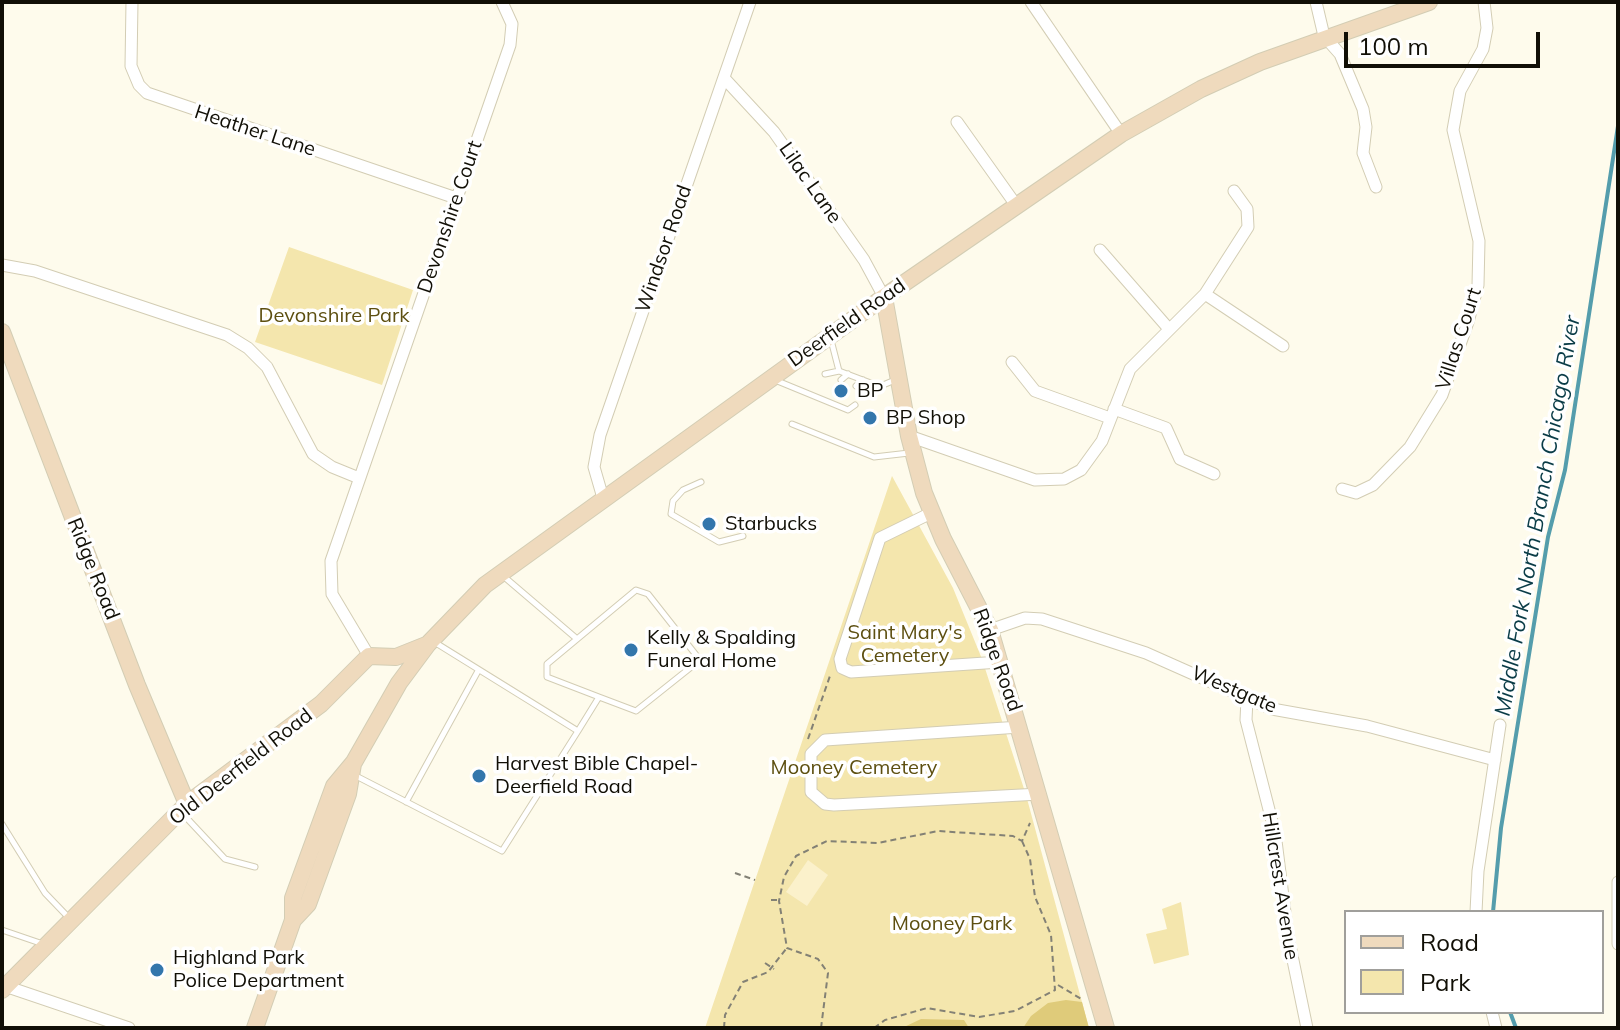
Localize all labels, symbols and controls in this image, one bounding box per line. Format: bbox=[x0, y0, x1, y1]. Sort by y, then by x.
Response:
scale bar bbox=[1348, 16, 1544, 66]
text: 100 m bbox=[1358, 31, 1429, 61]
street label: Heather Lane bbox=[191, 100, 319, 162]
street label: Devonshire Court bbox=[413, 138, 487, 296]
street label: Lilac Lane bbox=[773, 138, 847, 228]
street label: Windsor Road bbox=[631, 182, 697, 316]
street label: Deerfield Road bbox=[784, 274, 910, 372]
street label: Villas Court bbox=[1431, 285, 1487, 393]
park label: Devonshire Park bbox=[258, 304, 410, 328]
water label: Middle Fork North Branch Chicago River bbox=[1490, 314, 1586, 718]
place label: BP bbox=[857, 379, 884, 403]
marker: BP bbox=[832, 382, 850, 400]
place label: BP Shop bbox=[886, 406, 965, 430]
marker: BP Shop bbox=[861, 409, 879, 427]
place label: Starbucks bbox=[725, 512, 817, 536]
street label: Ridge Road bbox=[62, 515, 124, 623]
marker: Starbucks bbox=[700, 515, 718, 533]
street label: Ridge Road bbox=[967, 605, 1027, 715]
park label: Saint Mary's Cemetery bbox=[847, 621, 963, 668]
place label: Kelly & Spalding Funeral Home bbox=[647, 626, 796, 673]
marker: Kelly & Spalding Funeral Home bbox=[622, 641, 640, 659]
street label: Westgate bbox=[1188, 661, 1280, 719]
street label: Old Deerfield Road bbox=[165, 704, 317, 830]
place label: Harvest Bible Chapel- Deerfield Road bbox=[495, 752, 698, 799]
park label: Mooney Cemetery bbox=[771, 756, 937, 780]
marker: Harvest Bible Chapel- Deerfield Road bbox=[470, 767, 488, 785]
street label: Hillcrest Avenue bbox=[1256, 810, 1304, 962]
legend bbox=[1344, 910, 1604, 1014]
park label: Mooney Park bbox=[892, 912, 1012, 936]
text: Road bbox=[1420, 927, 1479, 957]
place label: Highland Park Police Department bbox=[173, 946, 344, 993]
marker: Highland Park Police Department bbox=[148, 961, 166, 979]
text: Park bbox=[1420, 967, 1471, 997]

